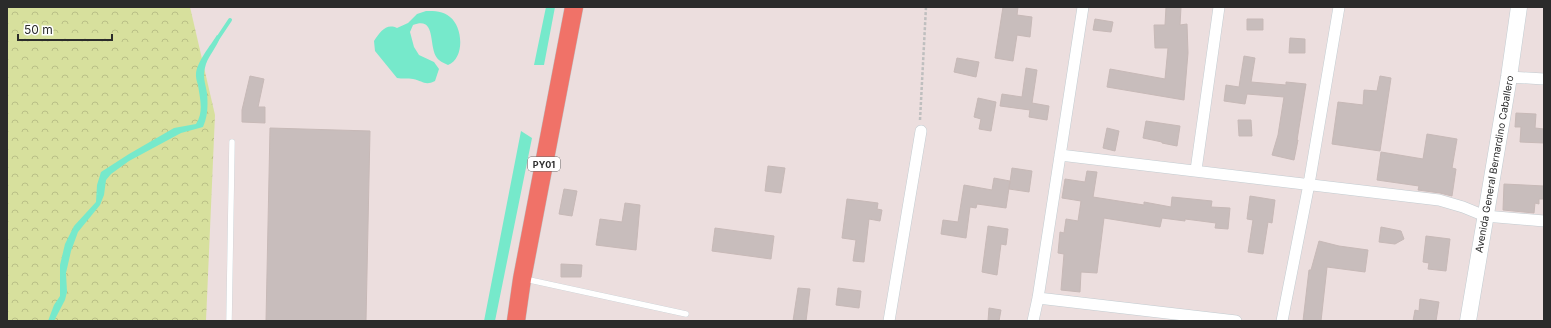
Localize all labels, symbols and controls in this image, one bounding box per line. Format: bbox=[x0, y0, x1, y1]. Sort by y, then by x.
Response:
scale bar bbox=[18, 16, 112, 42]
text: 50 m bbox=[24, 22, 53, 37]
street label: Avenida General Bernardino Caballero bbox=[1472, 74, 1516, 254]
road number: PY01 bbox=[528, 157, 560, 171]

